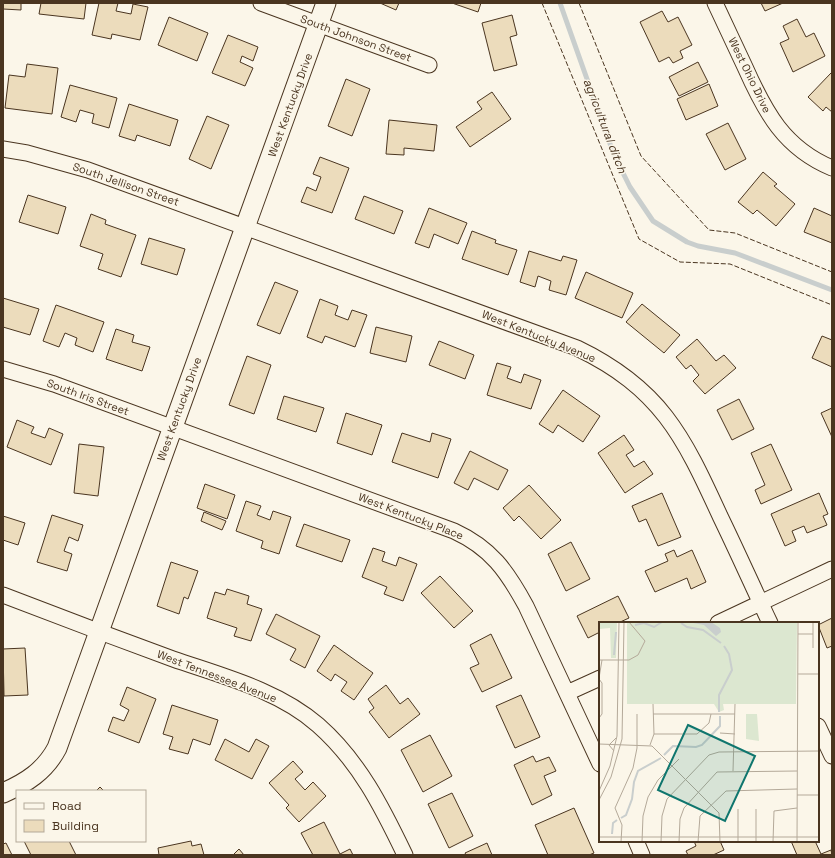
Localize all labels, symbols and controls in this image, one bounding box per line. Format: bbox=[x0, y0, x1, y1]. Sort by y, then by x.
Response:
street label: South Johnson Street bbox=[299, 11, 413, 65]
street label: West Ohio Drive bbox=[726, 35, 774, 115]
street label: West Kentucky Drive bbox=[265, 51, 315, 159]
water label: agricultural ditch bbox=[580, 76, 631, 176]
street label: South Jellison Street bbox=[71, 159, 181, 209]
street label: West Kentucky Avenue bbox=[480, 307, 598, 365]
street label: West Kentucky Drive bbox=[154, 355, 204, 463]
street label: South Iris Street bbox=[45, 376, 131, 418]
street label: West Kentucky Place bbox=[356, 489, 466, 543]
inset map bbox=[599, 622, 819, 842]
street label: West Tennessee Avenue bbox=[155, 647, 279, 705]
legend bbox=[16, 790, 146, 842]
text: Road bbox=[52, 798, 81, 814]
text: Building bbox=[52, 818, 99, 834]

